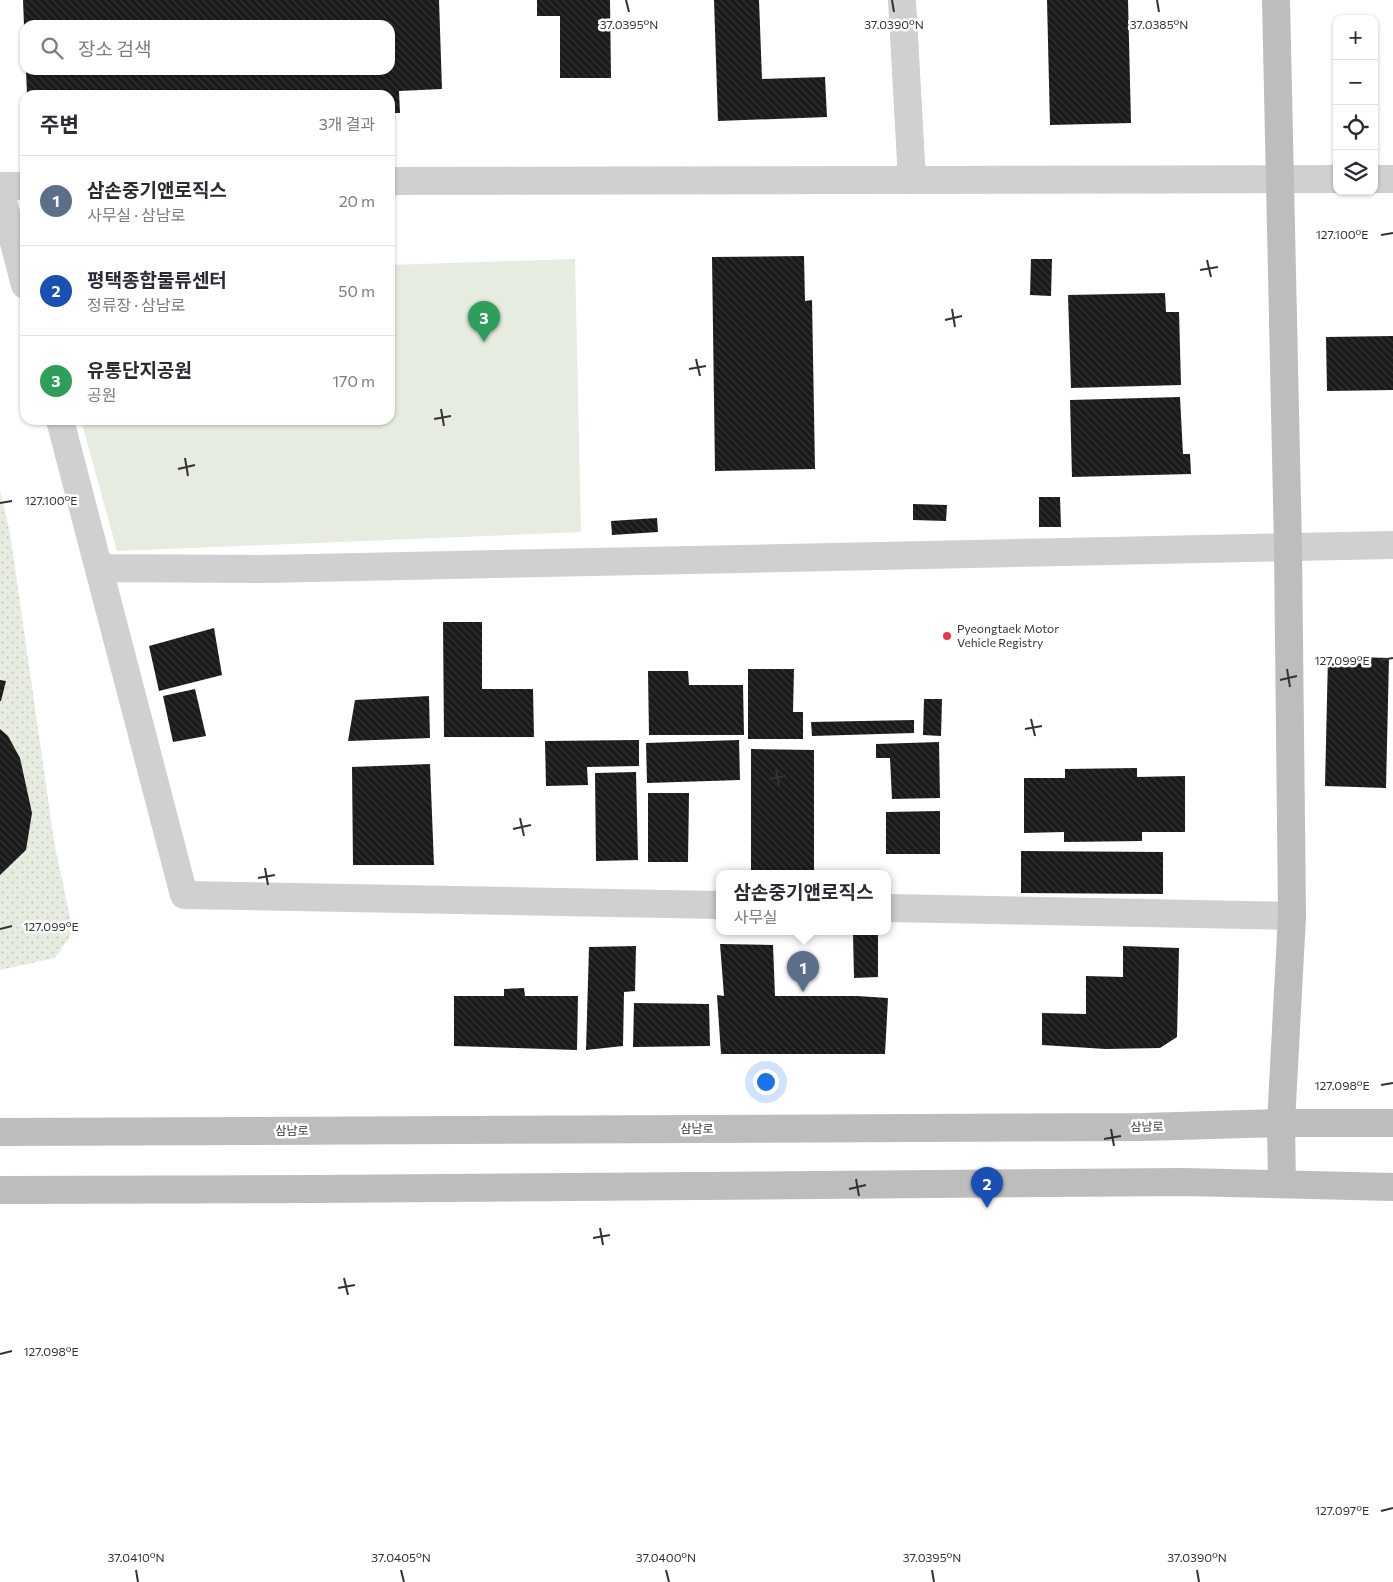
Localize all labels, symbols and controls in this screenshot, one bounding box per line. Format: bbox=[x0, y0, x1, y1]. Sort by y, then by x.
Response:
map controls bbox=[1333, 15, 1378, 195]
button: + bbox=[1333, 15, 1378, 60]
text: 37.0395°N bbox=[600, 17, 658, 31]
text: 37.0390°N bbox=[864, 17, 924, 31]
text: 37.0385°N bbox=[1130, 17, 1188, 31]
search box bbox=[20, 20, 395, 75]
icon: search bbox=[38, 34, 66, 62]
text: 장소 검색 bbox=[78, 37, 152, 60]
button: − bbox=[1333, 60, 1378, 105]
button: locate bbox=[1333, 105, 1378, 150]
text: 주변 bbox=[40, 111, 79, 136]
text: 3개 결과 bbox=[319, 114, 375, 133]
button: layers bbox=[1333, 150, 1378, 195]
text: 삼손중기앤로직스 bbox=[87, 178, 227, 201]
text: 1 bbox=[52, 191, 60, 210]
text: 20 m bbox=[339, 191, 375, 210]
text: 사무실 · 삼남로 bbox=[87, 205, 185, 224]
text: 127.100°E bbox=[1316, 227, 1368, 241]
text: 평택종합물류센터 bbox=[87, 268, 227, 291]
text: 2 bbox=[51, 281, 61, 300]
text: 50 m bbox=[338, 281, 375, 300]
text: 정류장 · 삼남로 bbox=[87, 295, 185, 314]
pin: 3 bbox=[468, 301, 500, 342]
text: 유통단지공원 bbox=[87, 358, 192, 381]
text: 3 bbox=[51, 371, 61, 390]
text: 170 m bbox=[332, 371, 375, 390]
text: 공원 bbox=[87, 385, 116, 404]
text: 127.100°E bbox=[25, 493, 77, 507]
place label: Pyeongtaek Motor Vehicle Registry bbox=[957, 621, 1059, 649]
marker: Pyeongtaek Motor Vehicle Registry bbox=[941, 630, 953, 642]
text: 127.099°E bbox=[1314, 653, 1370, 667]
popup bbox=[716, 870, 891, 935]
text: 삼손중기앤로직스 bbox=[734, 880, 873, 903]
text: 사무실 bbox=[734, 907, 778, 926]
text: 127.099°E bbox=[23, 919, 79, 933]
pin: 1 bbox=[787, 951, 819, 992]
your location bbox=[753, 1069, 779, 1095]
text: 127.098°E bbox=[1314, 1078, 1370, 1092]
street label: 삼남로 bbox=[1130, 1119, 1164, 1133]
street label: 삼남로 bbox=[680, 1121, 714, 1135]
street label: 삼남로 bbox=[275, 1123, 309, 1137]
pin: 2 bbox=[971, 1167, 1003, 1208]
text: 127.098°E bbox=[23, 1344, 79, 1358]
text: 127.097°E bbox=[1315, 1503, 1369, 1517]
text: 37.0410°N bbox=[107, 1550, 165, 1564]
text: 37.0405°N bbox=[371, 1550, 431, 1564]
text: 37.0400°N bbox=[636, 1550, 696, 1564]
text: 37.0395°N bbox=[903, 1550, 961, 1564]
text: 37.0390°N bbox=[1167, 1550, 1227, 1564]

